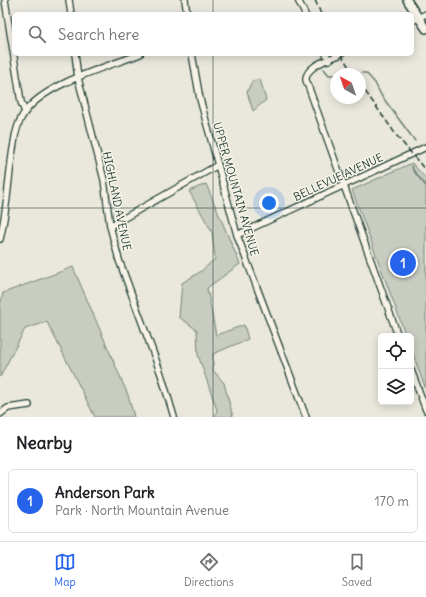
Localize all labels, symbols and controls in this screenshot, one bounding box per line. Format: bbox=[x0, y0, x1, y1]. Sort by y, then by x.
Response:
search box bbox=[12, 12, 414, 56]
icon: search bbox=[26, 23, 48, 45]
text: Search here bbox=[58, 25, 139, 44]
north arrow bbox=[330, 68, 366, 104]
street label: UPPER MOUNTAIN AVENUE bbox=[210, 121, 262, 257]
street label: HIGHLAND AVENUE bbox=[100, 150, 134, 252]
street label: BELLEVUE AVENUE bbox=[291, 150, 385, 204]
your location bbox=[259, 193, 279, 213]
pin: 1 bbox=[390, 248, 416, 278]
map controls bbox=[378, 333, 414, 405]
button: locate bbox=[378, 333, 414, 369]
button: layers bbox=[378, 369, 414, 405]
text: Nearby bbox=[16, 432, 72, 454]
text: Anderson Park bbox=[55, 483, 155, 502]
text: 1 bbox=[27, 493, 33, 510]
text: 170 m bbox=[374, 493, 409, 510]
text: Park · North Mountain Avenue bbox=[55, 502, 229, 519]
tab: Map bbox=[54, 551, 76, 589]
tab: Directions bbox=[184, 551, 234, 589]
tab: Saved bbox=[342, 551, 372, 589]

